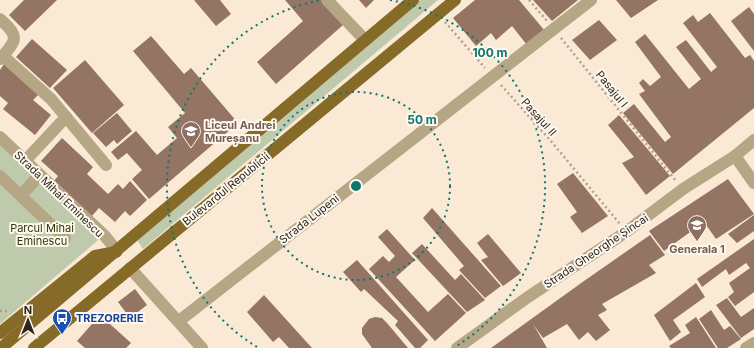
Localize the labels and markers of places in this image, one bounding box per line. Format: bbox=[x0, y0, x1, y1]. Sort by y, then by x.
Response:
place label: Liceul Andrei Mureșanu bbox=[205, 118, 275, 145]
school or university icon: Liceul Andrei Mureșanu bbox=[180, 120, 202, 148]
centre of rings bbox=[349, 179, 363, 193]
school or university icon: Generala 1 bbox=[686, 214, 708, 242]
place label: Generala 1 bbox=[669, 242, 725, 256]
bus stop icon: TREZORERIE bbox=[51, 307, 73, 335]
place label: TREZORERIE bbox=[76, 311, 144, 325]

